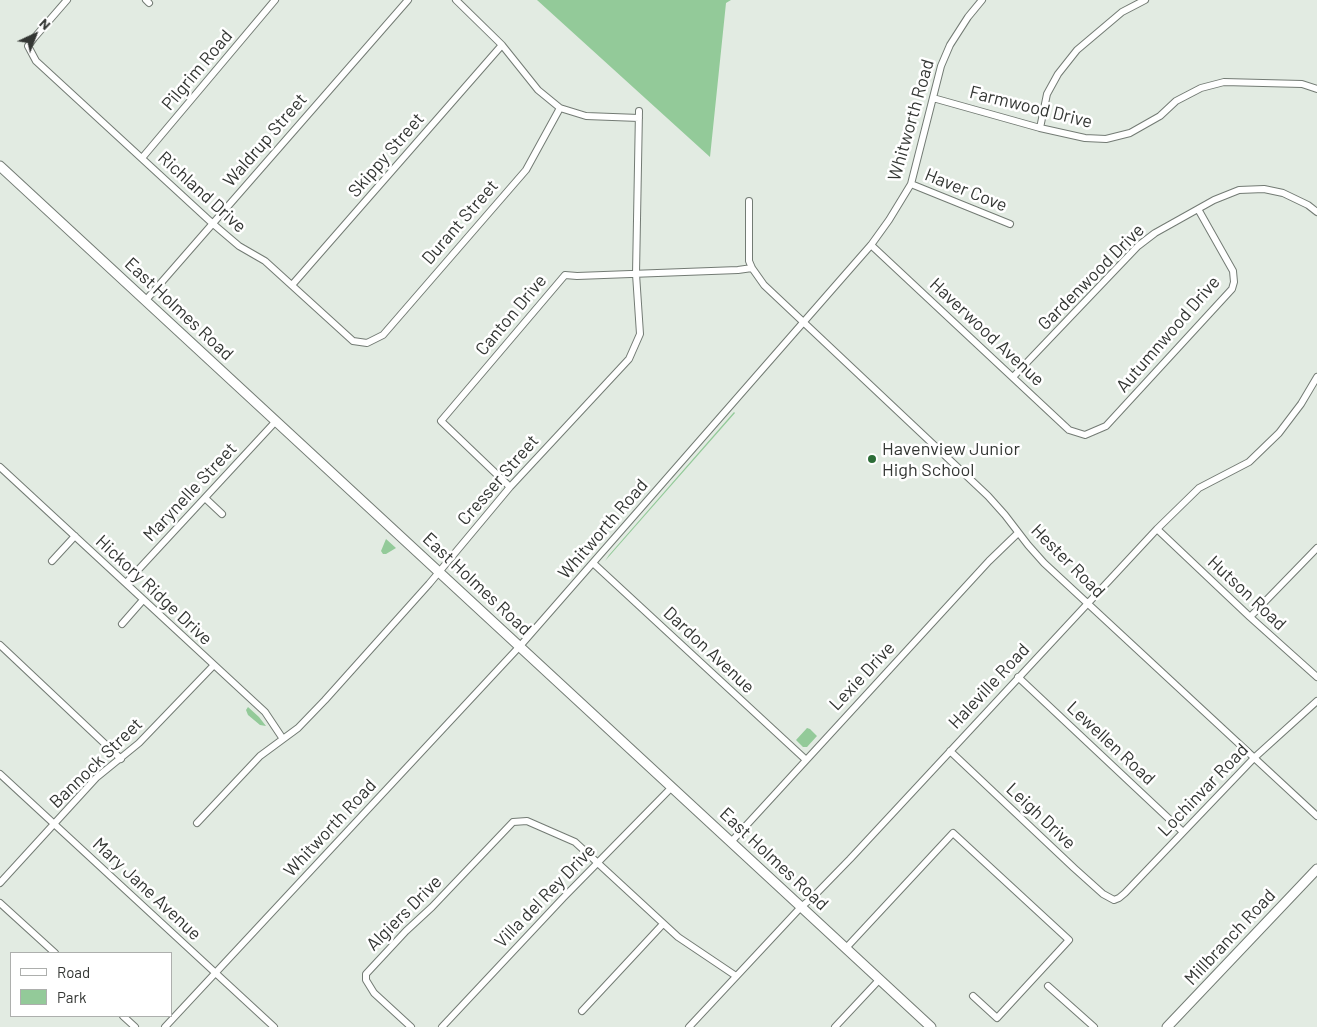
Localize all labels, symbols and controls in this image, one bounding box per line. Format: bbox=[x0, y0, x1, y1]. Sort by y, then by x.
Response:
north arrow bbox=[10, 10, 60, 60]
text: N bbox=[36, 14, 55, 33]
street label: Pilgrim Road bbox=[157, 25, 237, 115]
street label: Whitworth Road bbox=[883, 57, 939, 183]
street label: Farmwood Drive bbox=[967, 81, 1095, 133]
street label: Waldrup Street bbox=[218, 89, 312, 191]
street label: Skippy Street bbox=[343, 108, 429, 202]
street label: Richland Drive bbox=[153, 147, 251, 237]
street label: Haver Cove bbox=[922, 164, 1010, 216]
street label: Durant Street bbox=[417, 175, 503, 269]
street label: Gardenwood Drive bbox=[1033, 219, 1149, 335]
street label: East Holmes Road bbox=[120, 253, 238, 365]
street label: Canton Drive bbox=[471, 270, 551, 360]
street label: Autumnwood Drive bbox=[1112, 271, 1224, 397]
street label: Haverwood Avenue bbox=[925, 273, 1049, 391]
street label: Cresser Street bbox=[453, 430, 543, 530]
street label: Marynelle Street bbox=[139, 438, 241, 546]
place label: Havenview Junior High School bbox=[882, 438, 1020, 480]
marker: Havenview Junior High School bbox=[866, 453, 878, 465]
street label: Whitworth Road bbox=[554, 475, 652, 583]
street label: Hester Road bbox=[1027, 520, 1109, 602]
street label: East Holmes Road bbox=[418, 528, 536, 640]
street label: Hickory Ridge Drive bbox=[91, 530, 217, 650]
street label: Hutson Road bbox=[1203, 551, 1291, 635]
street label: Dardon Avenue bbox=[659, 602, 759, 698]
street label: Lexie Drive bbox=[825, 637, 899, 715]
street label: Haleville Road bbox=[944, 639, 1034, 733]
street label: Lewellen Road bbox=[1062, 697, 1160, 789]
street label: Bannock Street bbox=[45, 713, 147, 813]
street label: Lochinvar Road bbox=[1153, 739, 1253, 841]
street label: Whitworth Road bbox=[279, 775, 381, 881]
street label: Leigh Drive bbox=[1002, 778, 1080, 854]
street label: East Holmes Road bbox=[715, 803, 833, 915]
street label: Mary Jane Avenue bbox=[88, 833, 206, 945]
street label: Villa del Rey Drive bbox=[490, 840, 600, 952]
street label: Algiers Drive bbox=[362, 871, 446, 955]
street label: Millbranch Road bbox=[1180, 885, 1280, 989]
legend bbox=[10, 952, 172, 1017]
text: Road bbox=[57, 963, 90, 981]
text: Park bbox=[57, 988, 86, 1006]

